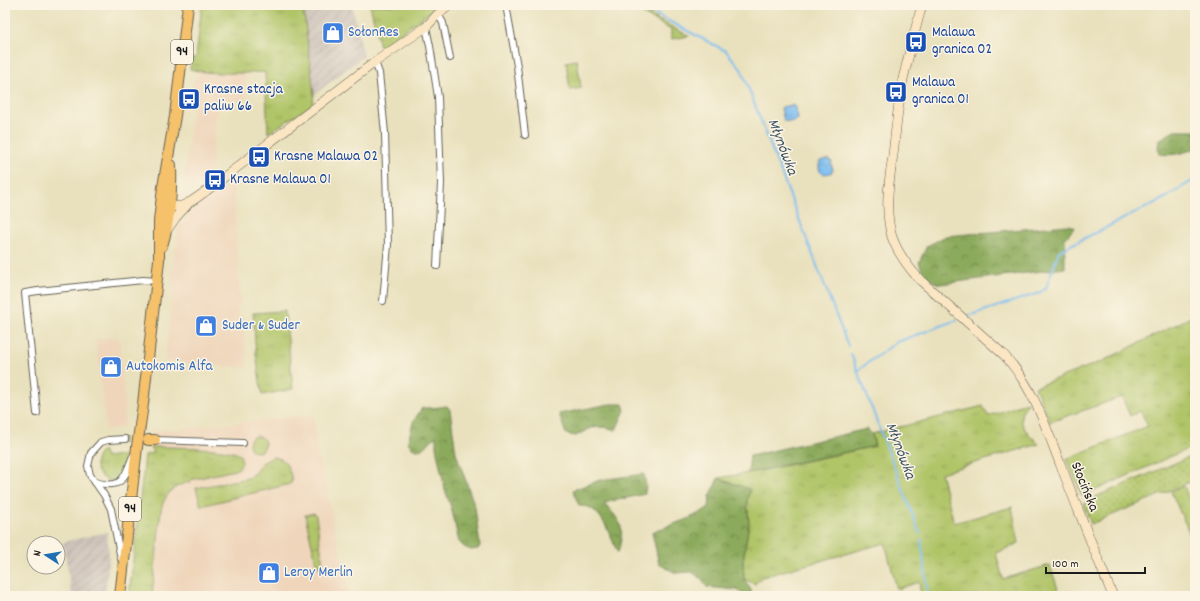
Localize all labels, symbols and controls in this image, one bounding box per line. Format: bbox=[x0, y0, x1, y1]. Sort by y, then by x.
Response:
shop icon: SołonRes bbox=[320, 20, 346, 46]
place label: SołonRes bbox=[348, 22, 399, 44]
place label: Malawa granica 02 bbox=[932, 22, 992, 61]
bus stop icon: Malawa granica 02 bbox=[903, 29, 929, 55]
road number: 94 bbox=[171, 40, 193, 64]
place label: Malawa granica 01 bbox=[912, 72, 969, 111]
place label: Krasne stacja paliw 66 bbox=[204, 79, 284, 118]
bus stop icon: Malawa granica 01 bbox=[883, 79, 909, 105]
bus stop icon: Krasne stacja paliw 66 bbox=[176, 86, 202, 112]
water label: Młynówka bbox=[761, 115, 804, 180]
bus stop icon: Krasne Malawa 02 bbox=[246, 144, 272, 170]
place label: Krasne Malawa 02 bbox=[274, 146, 378, 168]
bus stop icon: Krasne Malawa 01 bbox=[202, 167, 228, 193]
place label: Krasne Malawa 01 bbox=[230, 169, 331, 191]
shop icon: Suder & Suder bbox=[193, 313, 219, 339]
place label: Suder & Suder bbox=[222, 315, 300, 337]
shop icon: Autokomis Alfa bbox=[98, 354, 124, 380]
place label: Autokomis Alfa bbox=[126, 356, 214, 378]
water label: Młynówka bbox=[879, 419, 922, 484]
street label: Słocińska bbox=[1064, 459, 1104, 516]
road number: 94 bbox=[119, 497, 141, 521]
north arrow bbox=[26, 535, 66, 575]
text: N bbox=[30, 548, 47, 558]
scale bar bbox=[1046, 549, 1145, 575]
text: 100 m bbox=[1052, 556, 1079, 573]
shop icon: Leroy Merlin bbox=[256, 560, 282, 586]
place label: Leroy Merlin bbox=[284, 562, 353, 584]

